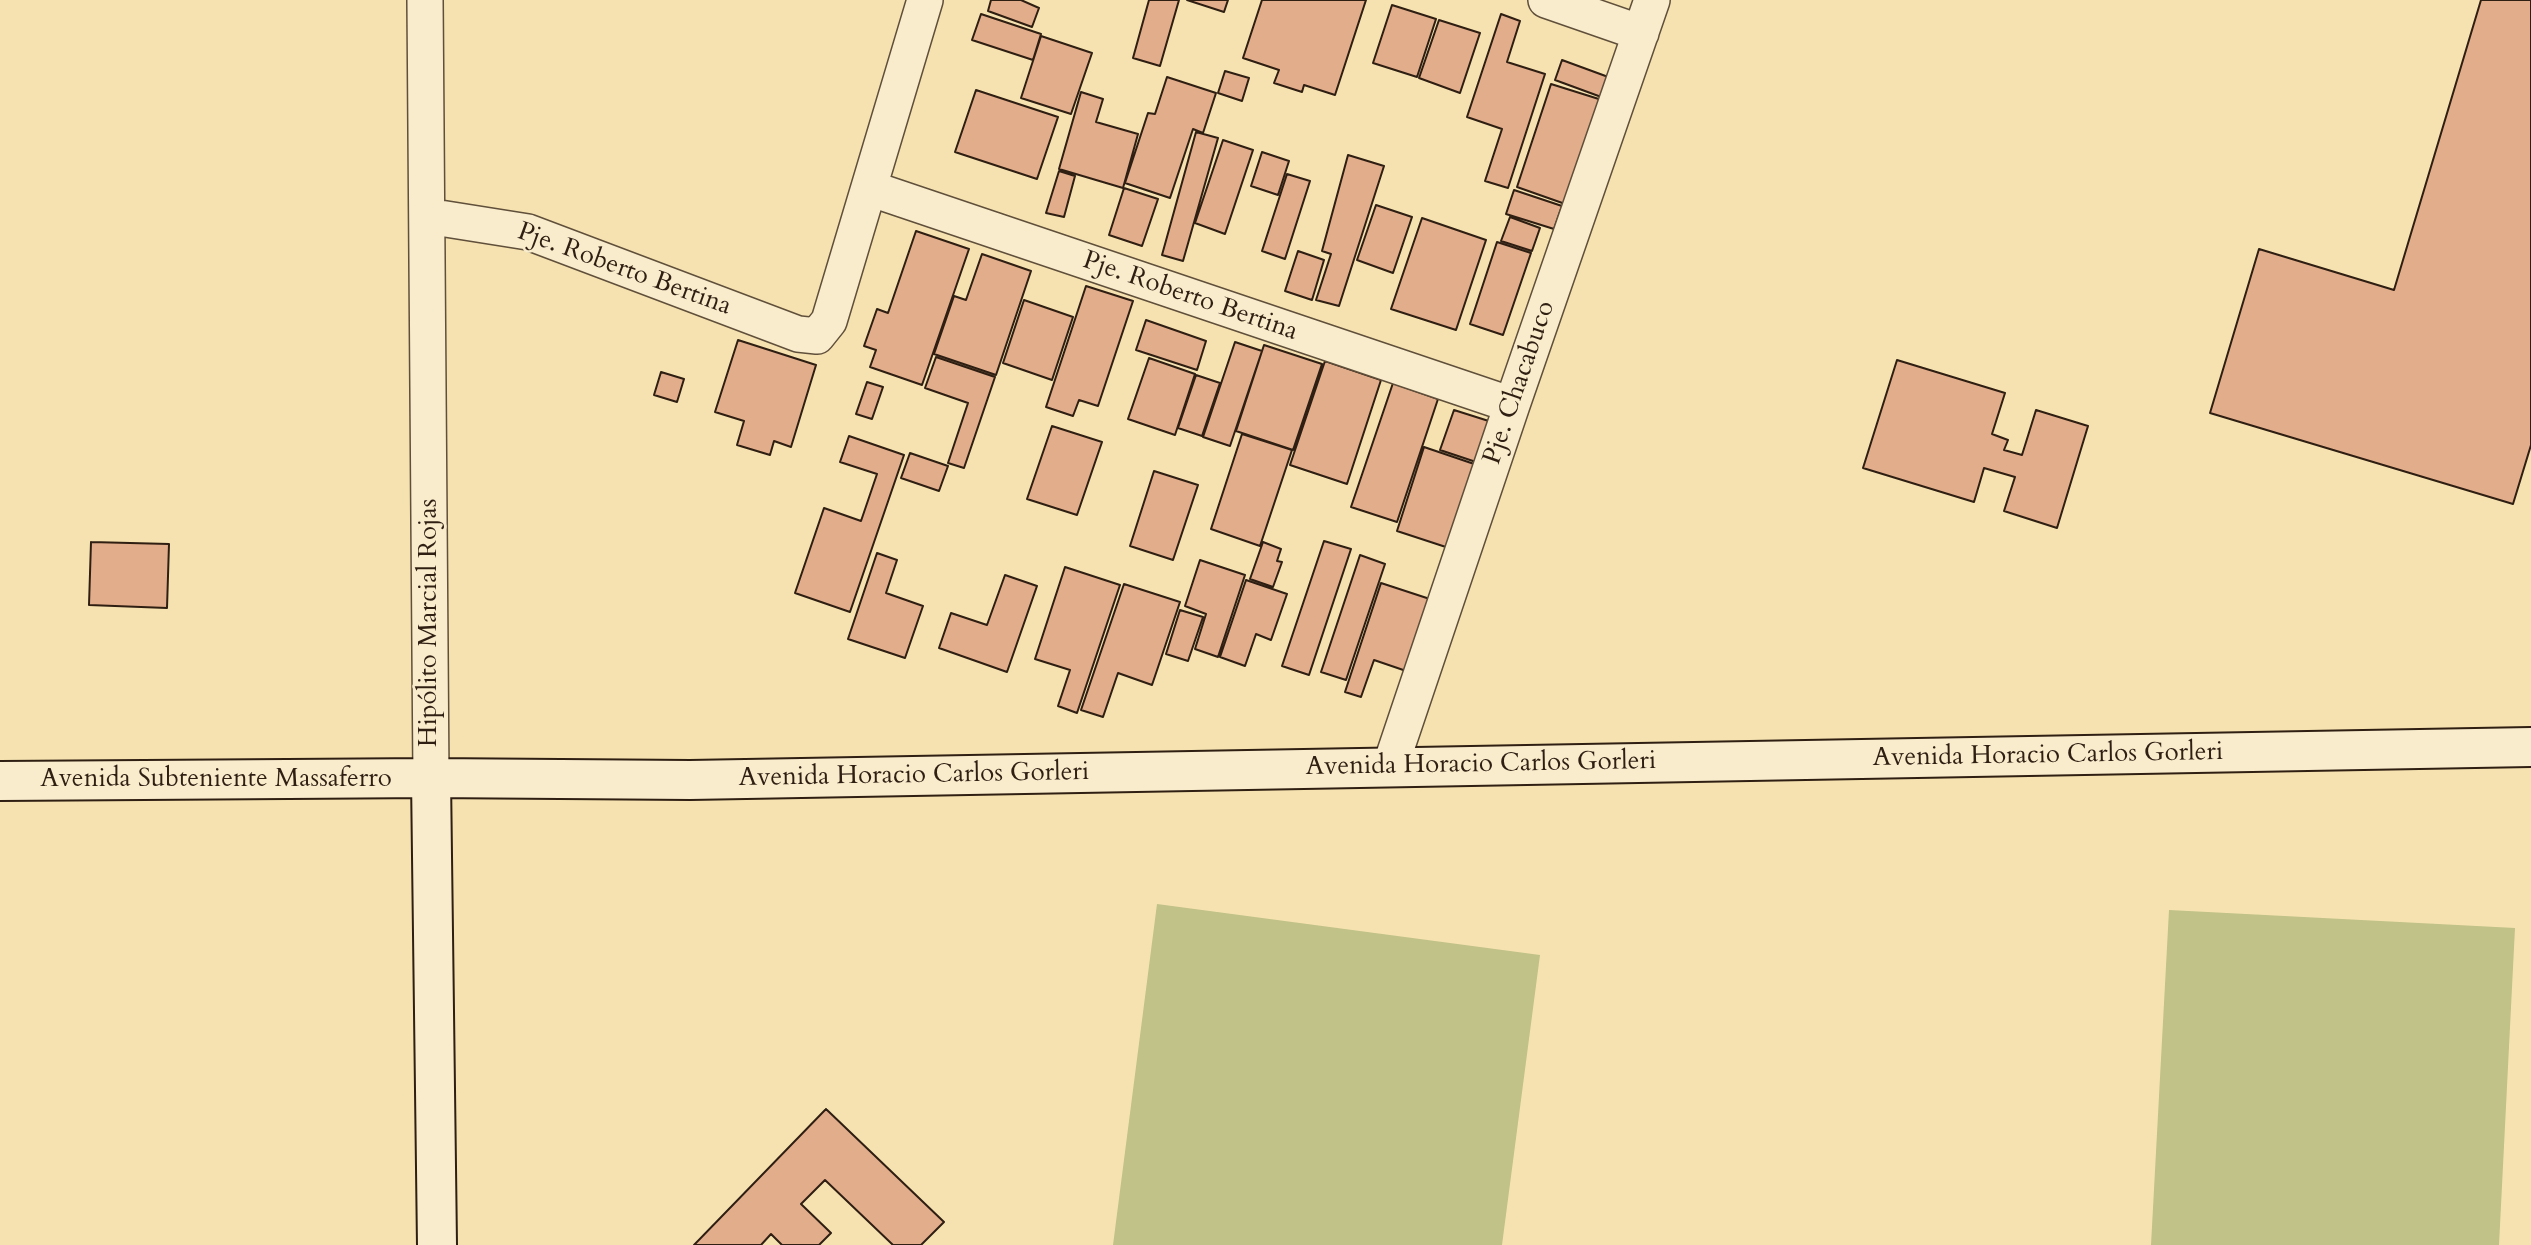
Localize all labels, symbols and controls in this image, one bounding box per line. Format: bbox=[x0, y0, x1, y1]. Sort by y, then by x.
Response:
street label: Pje. Roberto Bertina bbox=[513, 217, 735, 323]
street label: Pje. Roberto Bertina bbox=[1078, 246, 1302, 348]
street label: Pje. Chacabuco bbox=[1477, 297, 1563, 469]
street label: Hipólito Marcial Rojas bbox=[414, 499, 446, 747]
street label: Avenida Horacio Carlos Gorleri bbox=[1872, 737, 2224, 775]
street label: Avenida Horacio Carlos Gorleri bbox=[1305, 746, 1657, 784]
street label: Avenida Horacio Carlos Gorleri bbox=[738, 757, 1090, 795]
street label: Avenida Subteniente Massaferro bbox=[40, 764, 392, 796]

